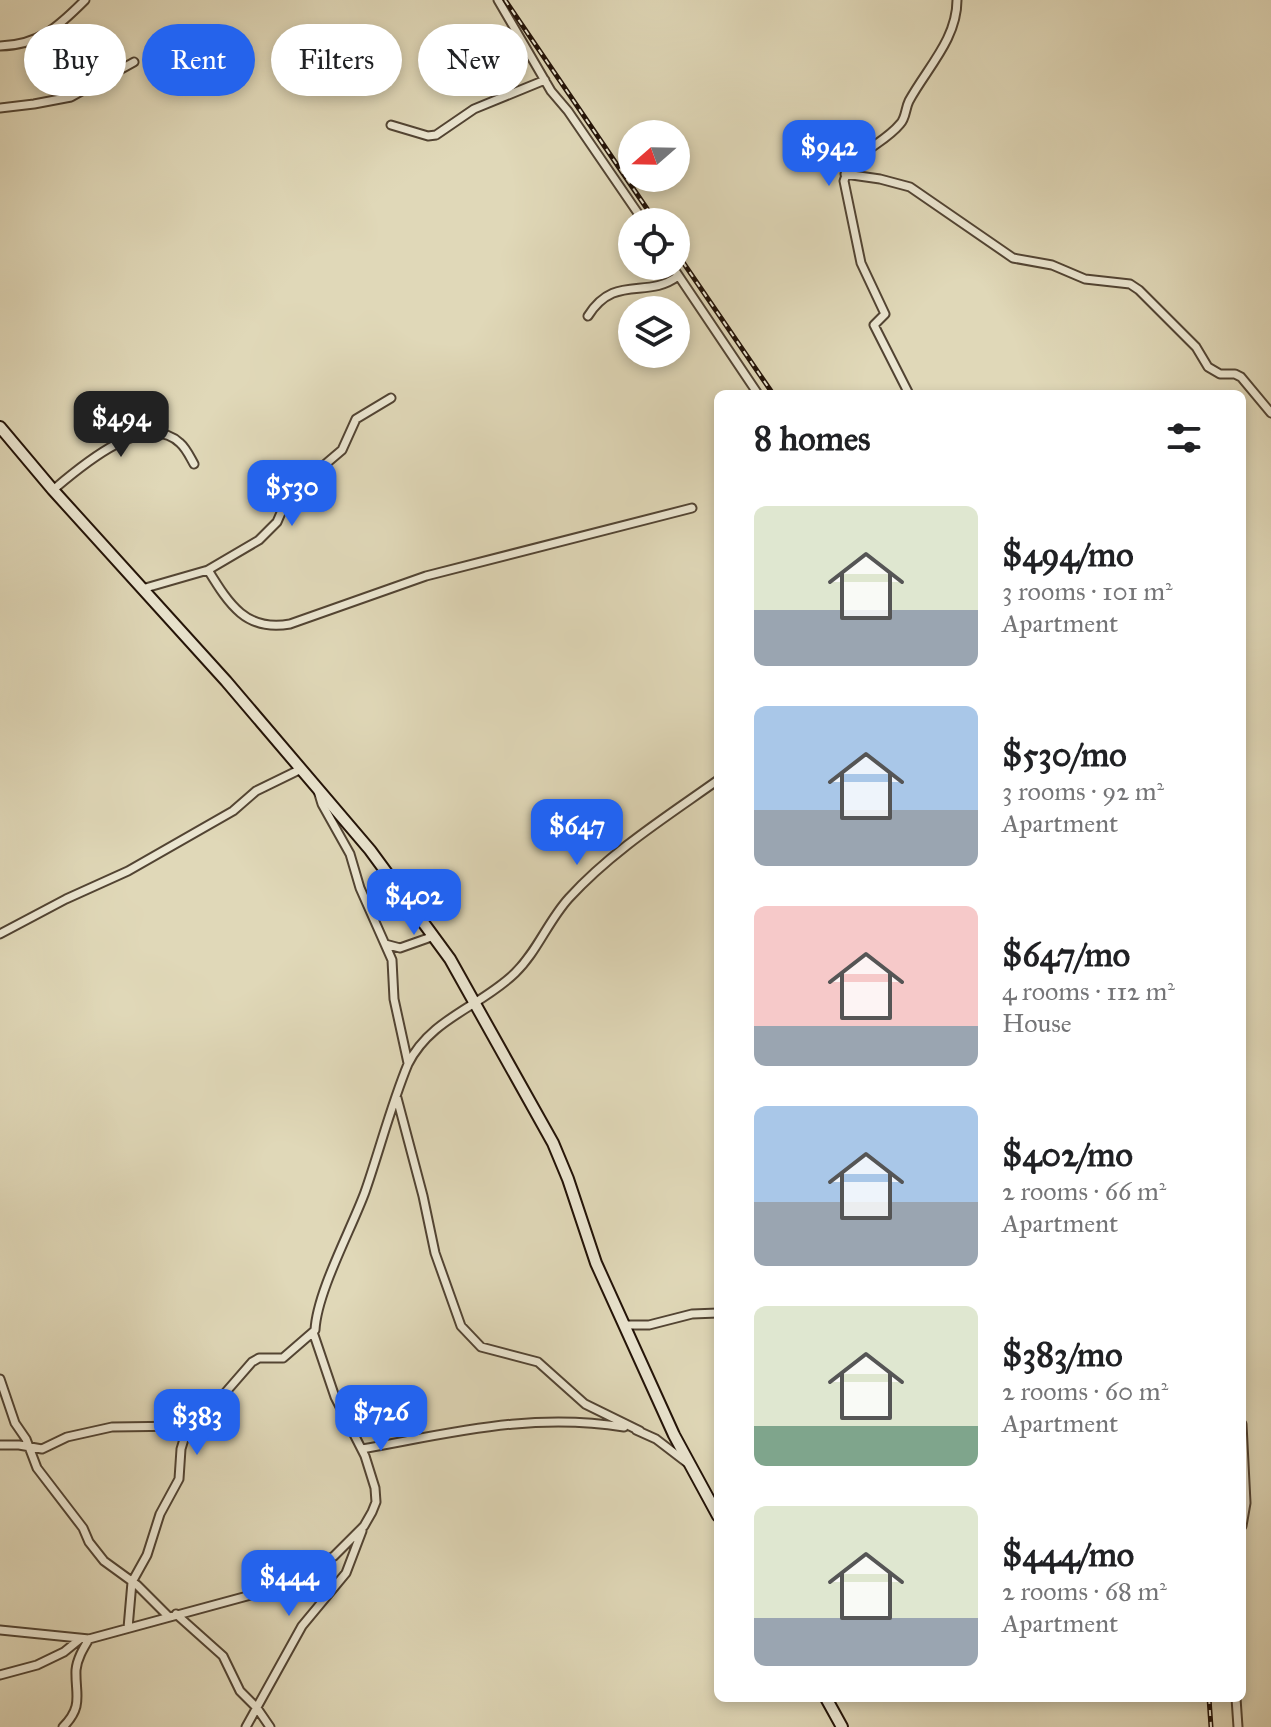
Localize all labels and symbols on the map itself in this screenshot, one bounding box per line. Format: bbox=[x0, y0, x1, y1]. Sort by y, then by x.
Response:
north arrow bbox=[618, 120, 690, 192]
pin: $942 bbox=[782, 120, 876, 188]
pin: $494 bbox=[74, 391, 168, 459]
pin: $530 bbox=[245, 460, 339, 528]
pin: $647 bbox=[530, 799, 624, 867]
pin: $402 bbox=[367, 869, 461, 937]
pin: $726 bbox=[334, 1385, 428, 1453]
pin: $383 bbox=[150, 1389, 244, 1457]
pin: $444 bbox=[242, 1550, 336, 1618]

